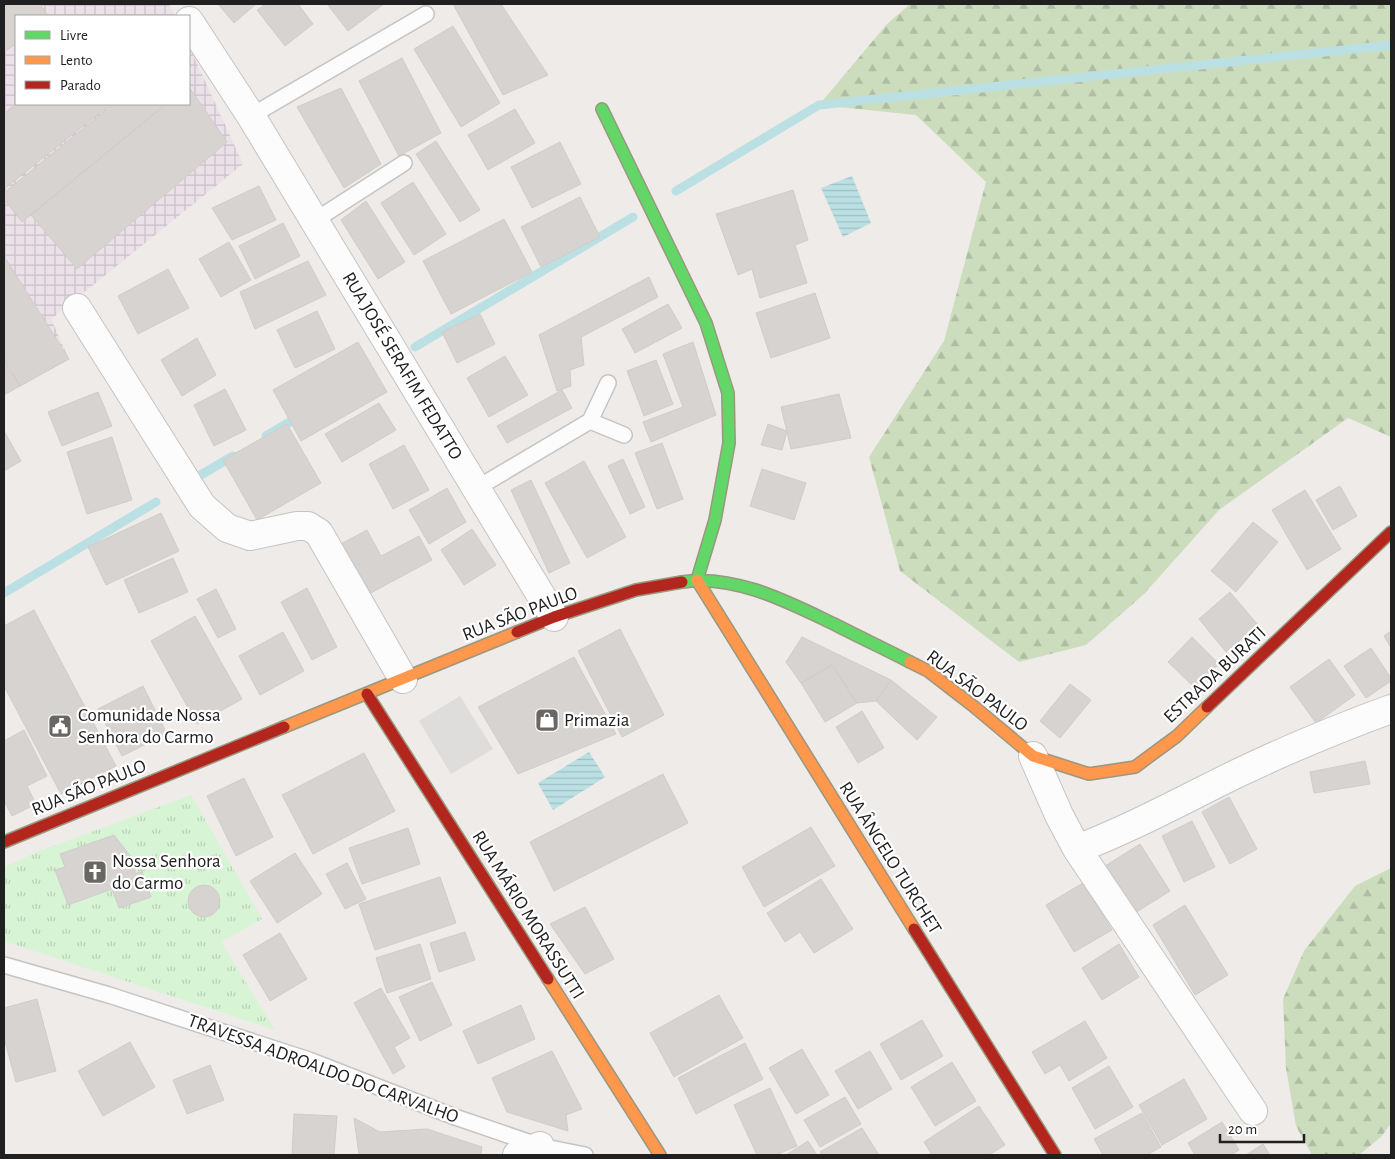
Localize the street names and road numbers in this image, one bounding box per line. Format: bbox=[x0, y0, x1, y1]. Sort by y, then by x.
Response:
street label: RUA JOSÉ SERAFIM FEDATTO bbox=[338, 268, 467, 463]
street label: RUA SÃO PAULO bbox=[459, 581, 580, 645]
street label: ESTRADA BURATI bbox=[1160, 623, 1270, 727]
street label: RUA SÃO PAULO bbox=[923, 645, 1032, 735]
street label: RUA SÃO PAULO bbox=[28, 755, 149, 820]
street label: RUA ÂNGELO TURCHET bbox=[835, 778, 946, 937]
street label: RUA MÁRIO MORASSUTTI bbox=[468, 826, 589, 1002]
street label: TRAVESSA ADROALDO DO CARVALHO bbox=[185, 1011, 461, 1127]

